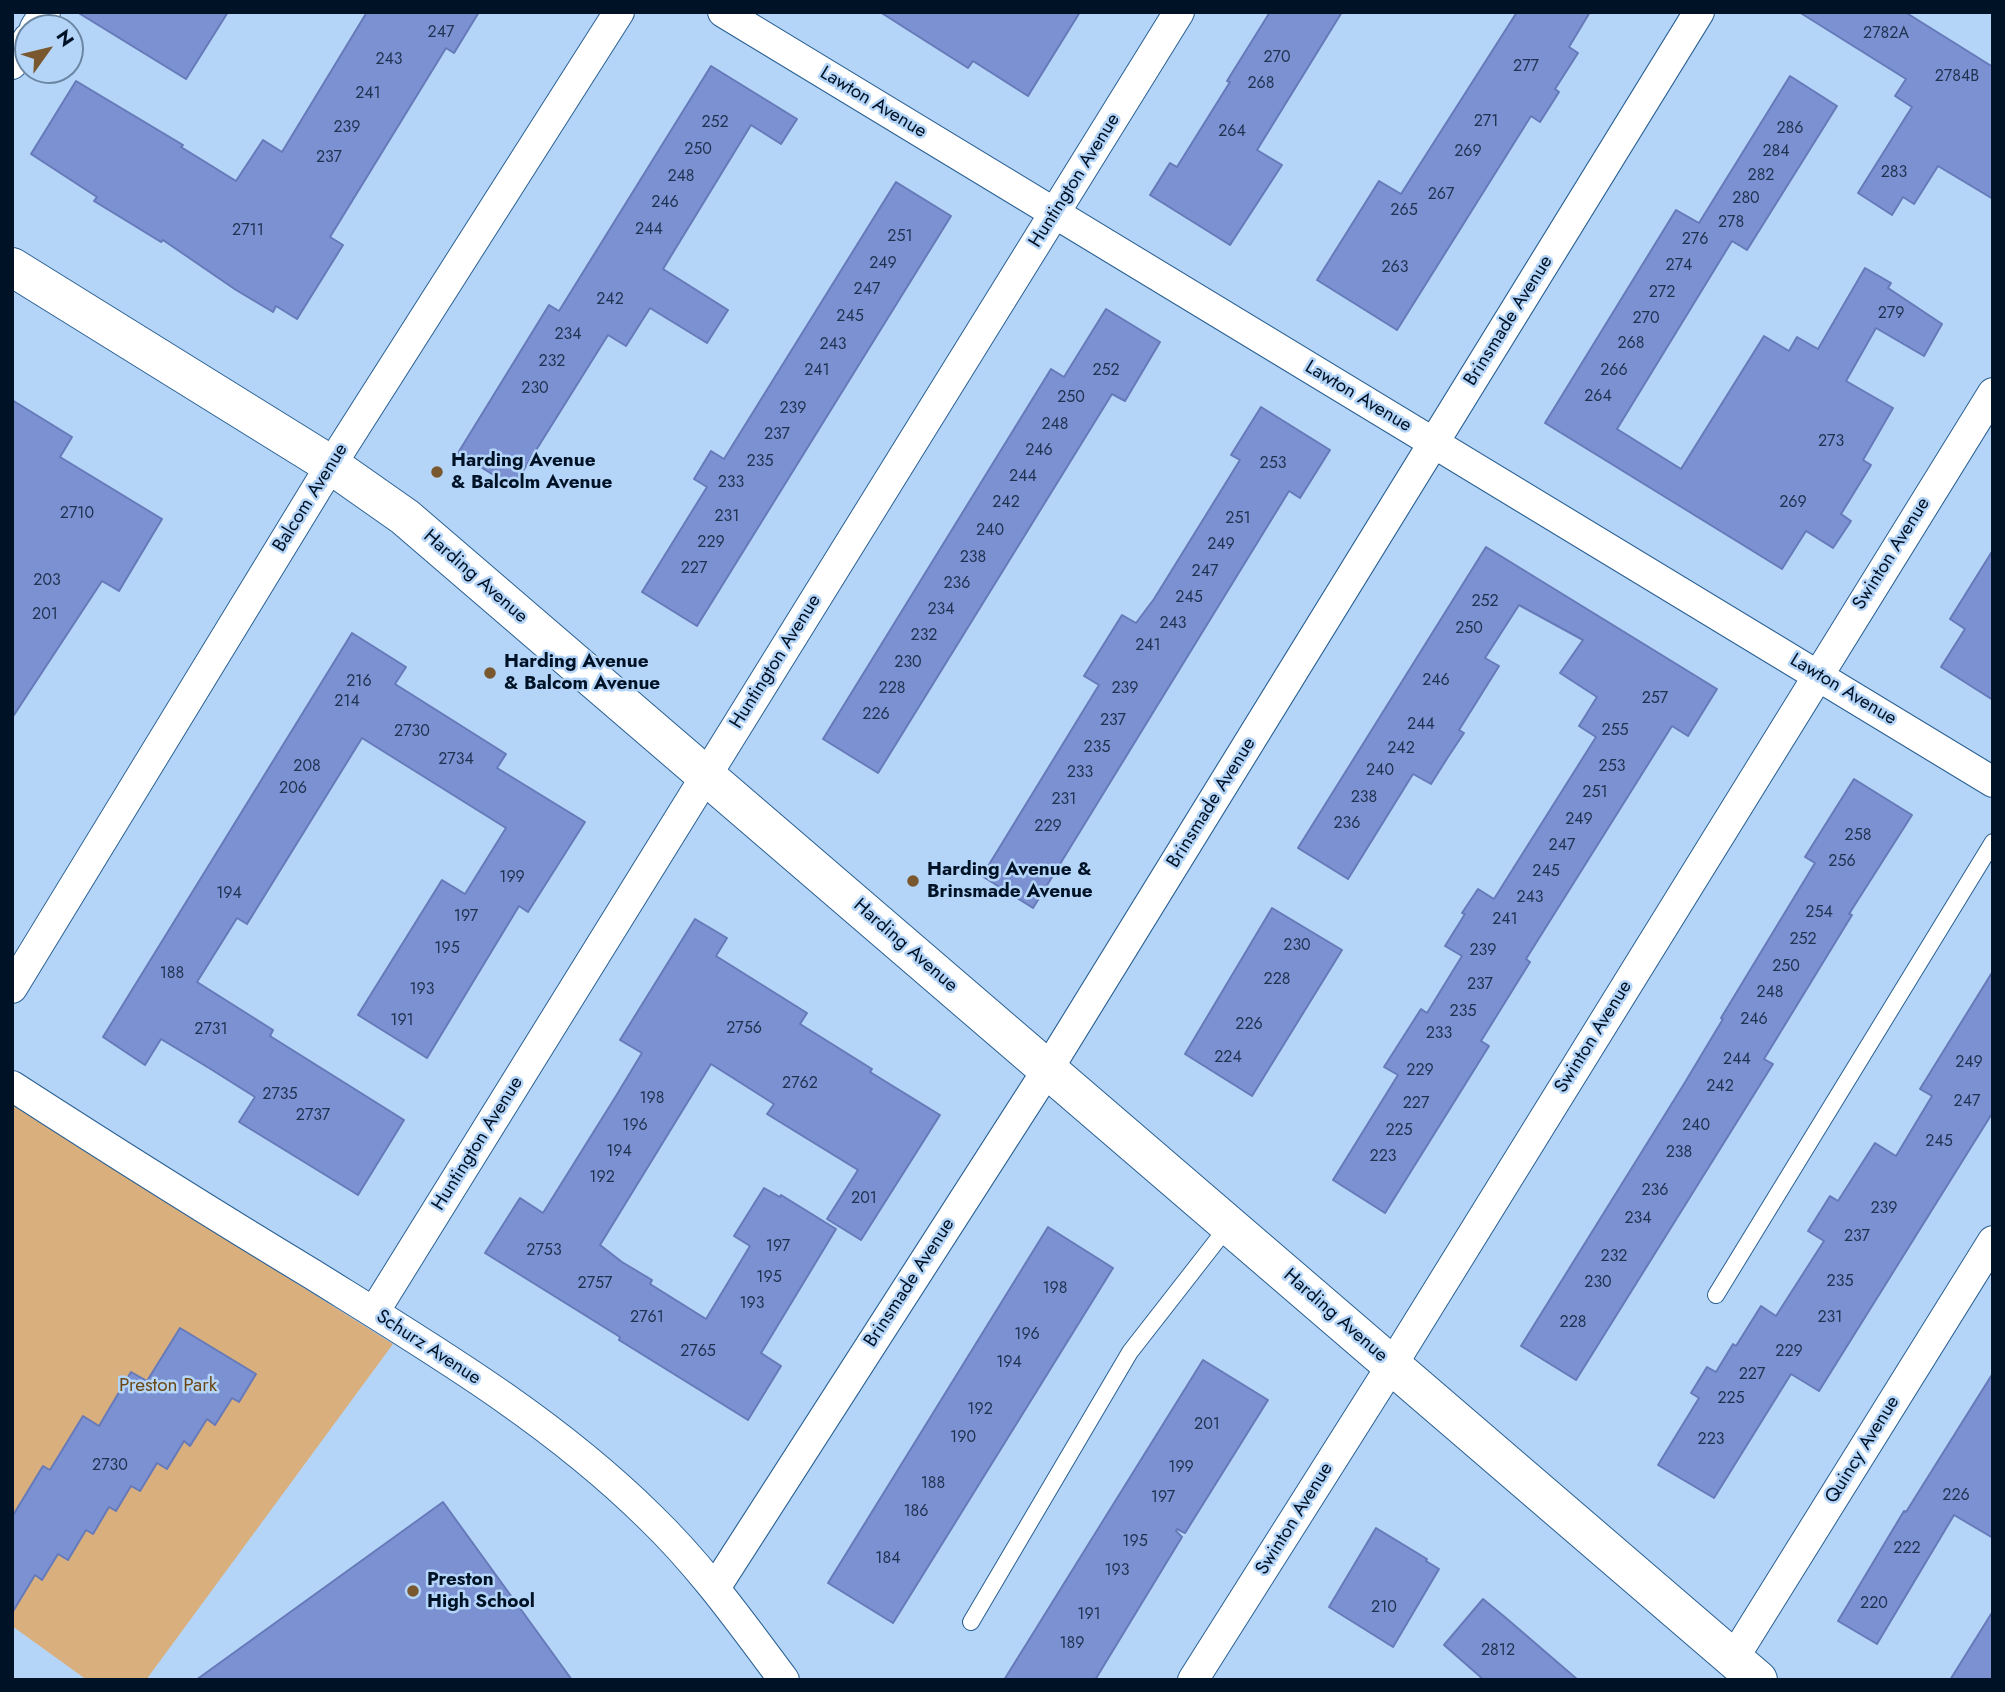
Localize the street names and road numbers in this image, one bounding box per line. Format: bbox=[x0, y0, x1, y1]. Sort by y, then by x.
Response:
street label: Lawton Avenue bbox=[816, 62, 930, 144]
street label: Huntington Avenue bbox=[1025, 110, 1125, 252]
street label: Brinsmade Avenue bbox=[1460, 252, 1558, 390]
street label: Lawton Avenue bbox=[1301, 356, 1415, 438]
street label: Balcom Avenue bbox=[269, 440, 353, 556]
street label: Swinton Avenue bbox=[1848, 494, 1936, 614]
street label: Harding Avenue bbox=[418, 526, 532, 628]
street label: Huntington Avenue bbox=[726, 591, 826, 733]
street label: Lawton Avenue bbox=[1786, 649, 1900, 731]
street label: Brinsmade Avenue bbox=[1163, 734, 1261, 872]
street label: Harding Avenue bbox=[848, 895, 962, 997]
street label: Swinton Avenue bbox=[1550, 977, 1638, 1097]
street label: Huntington Avenue bbox=[428, 1073, 528, 1215]
street label: Brinsmade Avenue bbox=[860, 1214, 960, 1352]
street label: Harding Avenue bbox=[1278, 1265, 1392, 1367]
street label: Schurz Avenue bbox=[371, 1306, 485, 1390]
street label: Quincy Avenue bbox=[1821, 1392, 1905, 1508]
street label: Swinton Avenue bbox=[1251, 1459, 1339, 1579]

